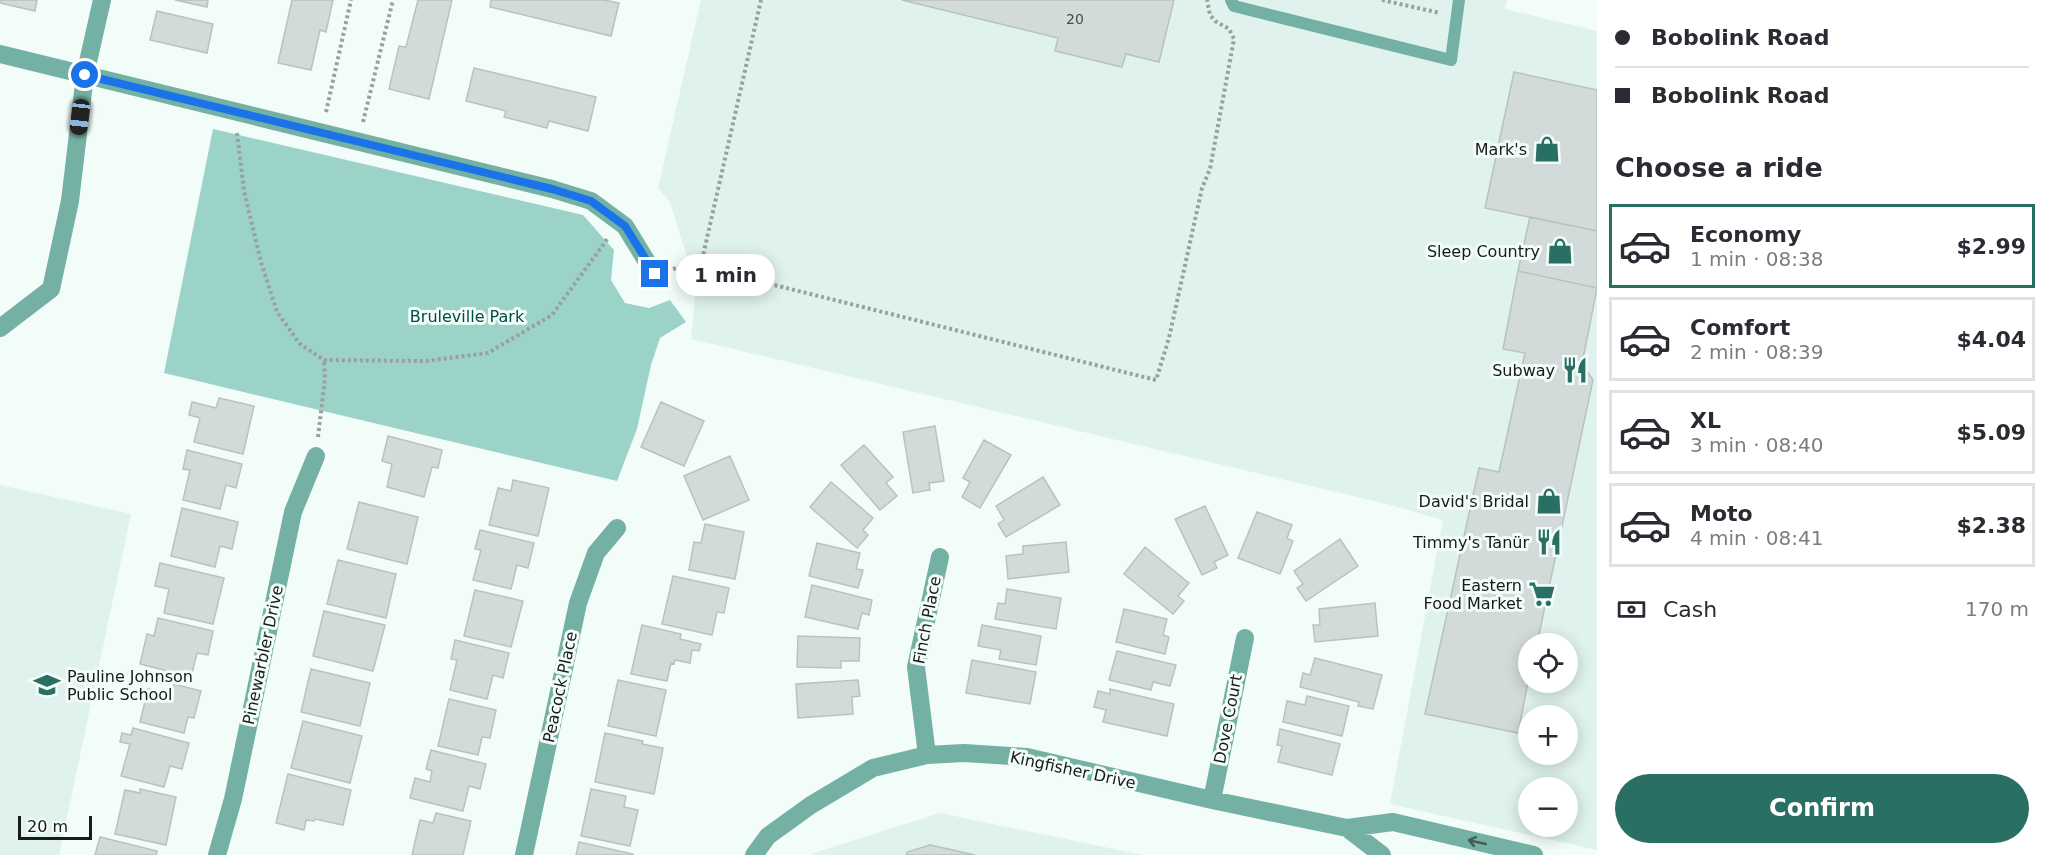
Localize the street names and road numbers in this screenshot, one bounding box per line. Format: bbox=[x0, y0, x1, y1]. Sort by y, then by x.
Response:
street label: Finch Place bbox=[909, 574, 945, 666]
street label: Pinewarbler Drive bbox=[239, 584, 287, 726]
street label: Peacock Place bbox=[539, 630, 581, 744]
street label: Dove Court bbox=[1210, 673, 1246, 765]
street label: Kingfisher Drive bbox=[1008, 747, 1138, 793]

